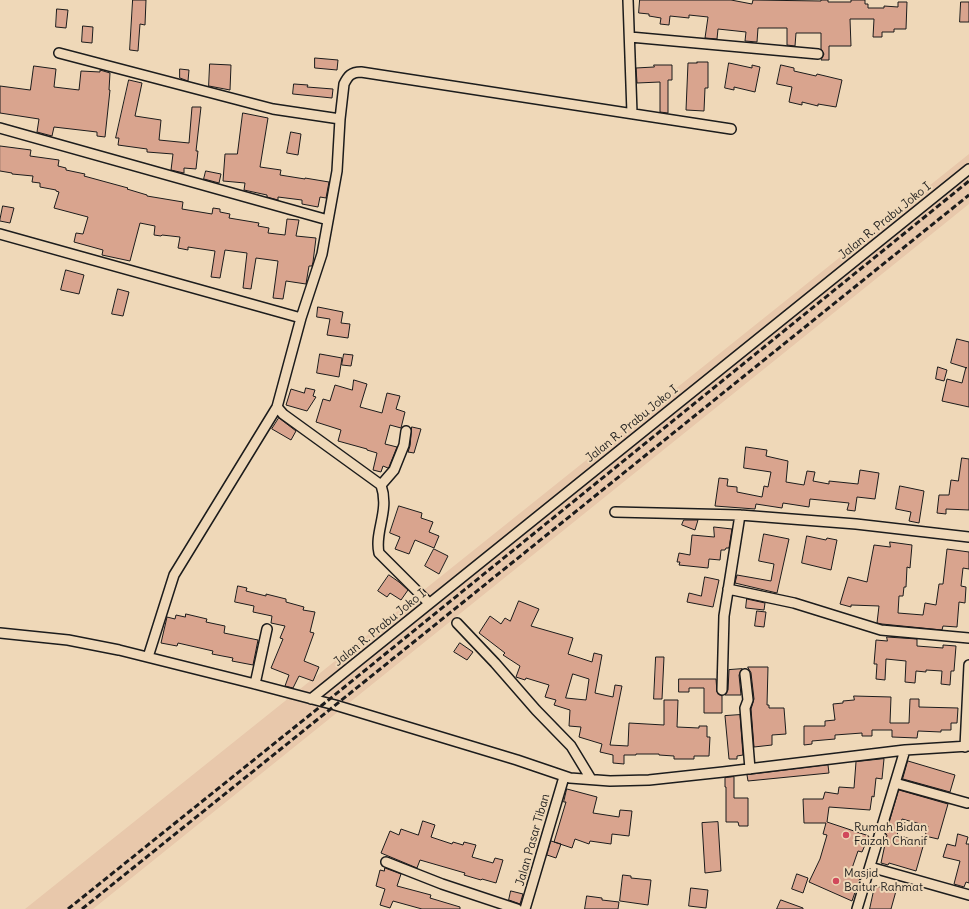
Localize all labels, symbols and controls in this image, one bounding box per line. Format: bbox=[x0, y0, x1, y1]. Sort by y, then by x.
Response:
street label: Jalan R. Prabu Joko I bbox=[836, 179, 934, 263]
street label: Jalan R. Prabu Joko I bbox=[583, 382, 681, 466]
street label: Jalan R. Prabu Joko I bbox=[331, 586, 429, 670]
street label: Jalan Pasar Tiban bbox=[513, 792, 553, 888]
place label: Rumah Bidan Faizah Chanif bbox=[854, 821, 927, 849]
marker: Rumah Bidan Faizah Chanif bbox=[841, 830, 851, 840]
place label: Masjid Baitur Rahmat bbox=[844, 867, 923, 895]
marker: Masjid Baitur Rahmat bbox=[831, 876, 841, 886]

